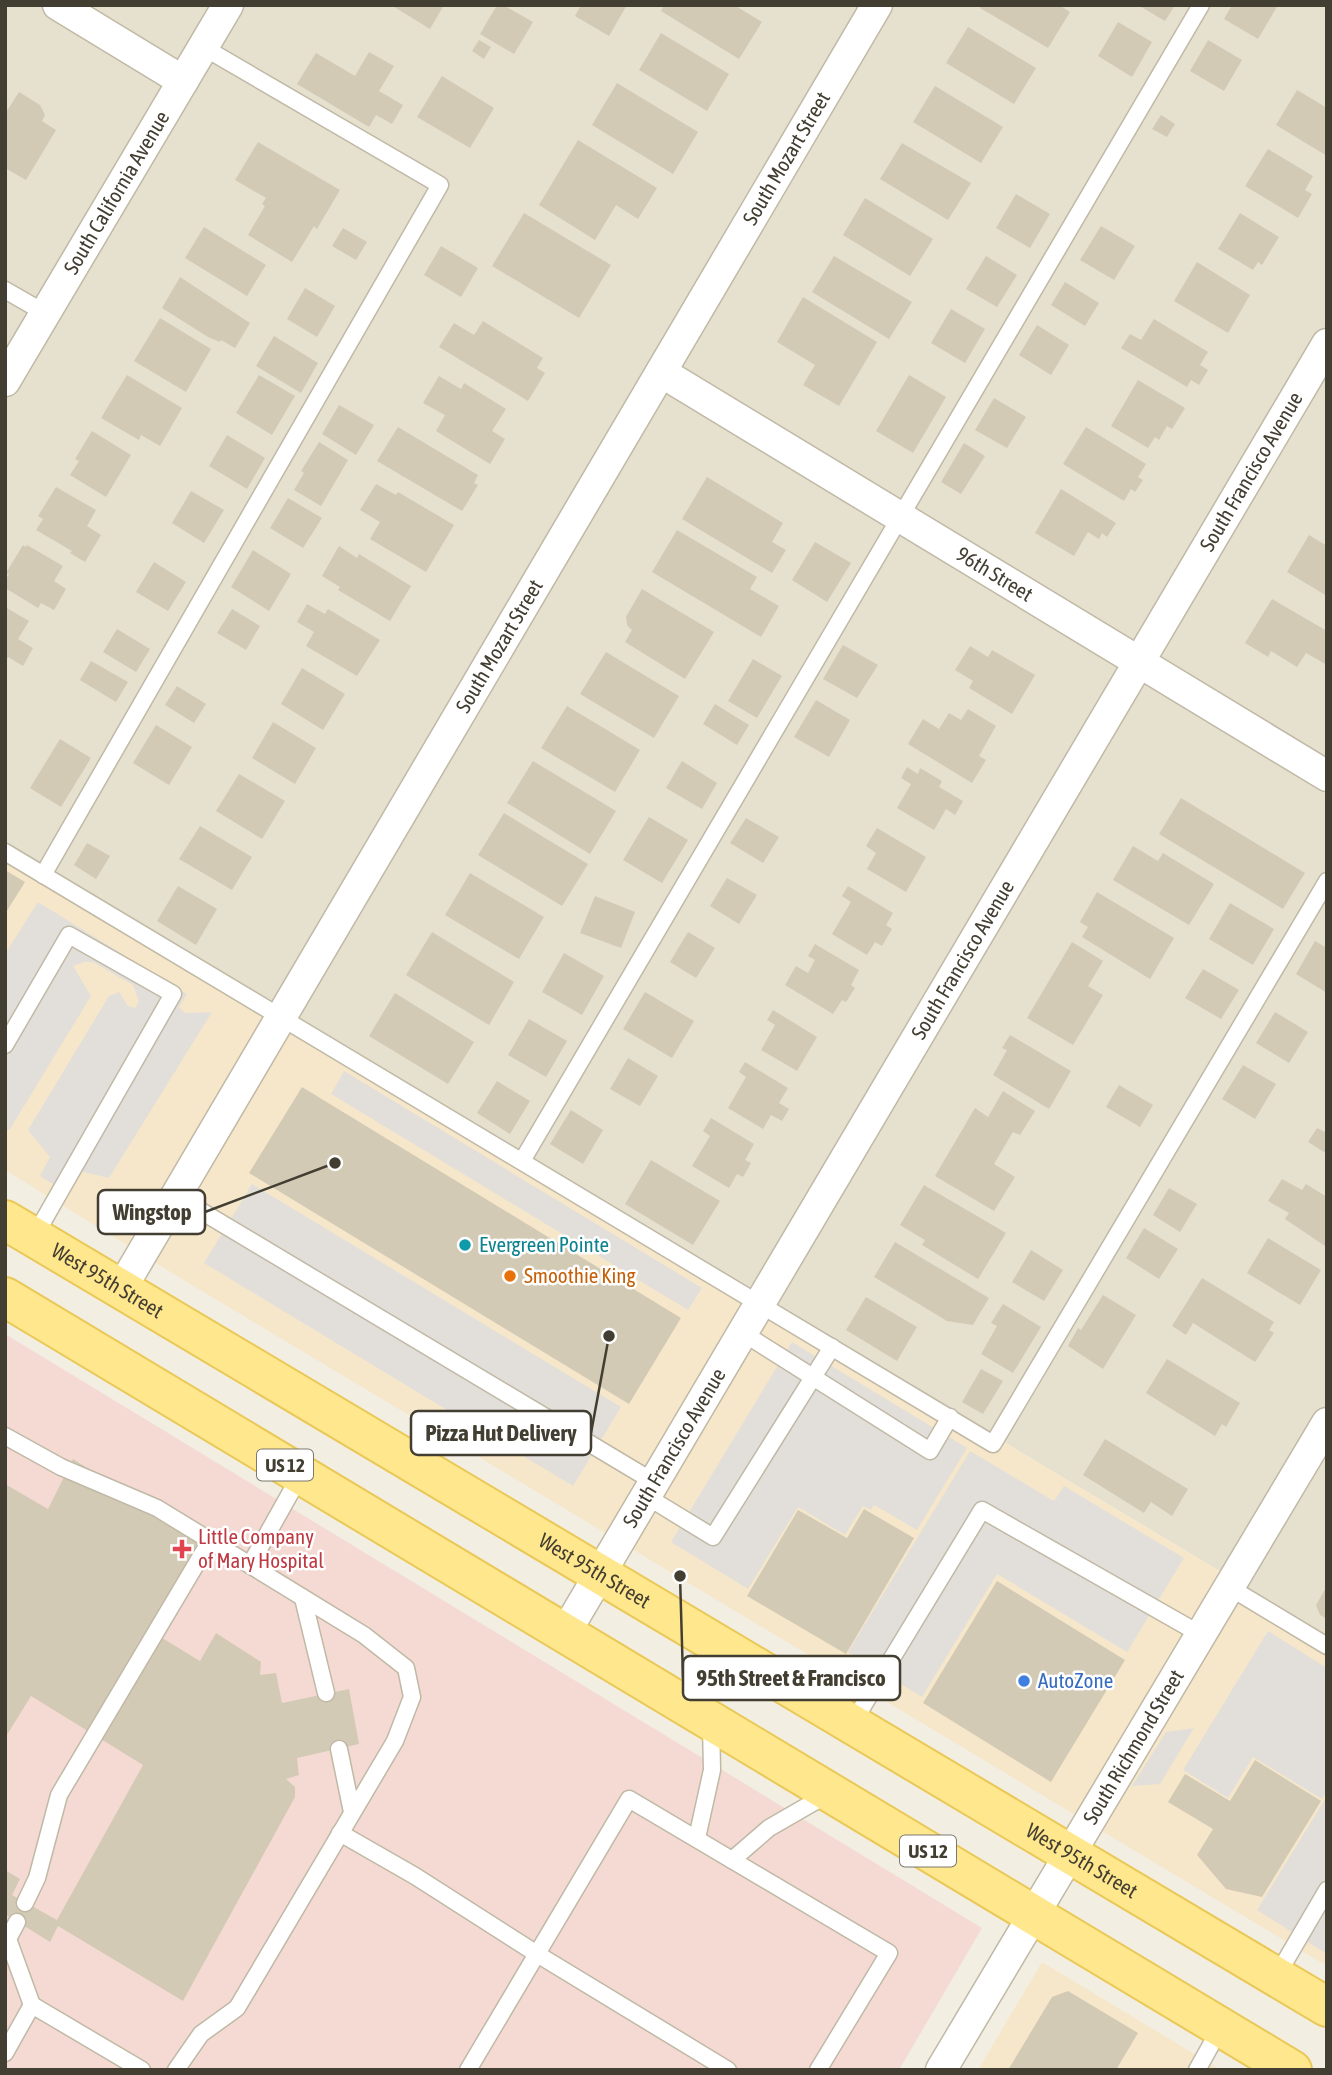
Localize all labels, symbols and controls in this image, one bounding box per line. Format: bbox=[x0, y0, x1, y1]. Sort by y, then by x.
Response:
street label: South Mozart Street bbox=[737, 87, 834, 229]
street label: South California Avenue bbox=[58, 106, 173, 278]
street label: South Francisco Avenue bbox=[1194, 387, 1307, 555]
street label: 96th Street bbox=[952, 541, 1038, 606]
street label: South Mozart Street bbox=[450, 575, 547, 716]
street label: South Francisco Avenue bbox=[906, 875, 1018, 1043]
callout: Wingstop bbox=[98, 1190, 205, 1234]
text: Wingstop bbox=[111, 1199, 192, 1225]
place label: Evergreen Pointe bbox=[479, 1232, 609, 1256]
marker: Evergreen Pointe bbox=[457, 1237, 473, 1253]
street label: West 95th Street bbox=[48, 1238, 168, 1322]
place label: Smoothie King bbox=[524, 1263, 636, 1287]
marker: Smoothie King bbox=[502, 1268, 518, 1284]
street label: South Francisco Avenue bbox=[617, 1364, 730, 1531]
callout: Pizza Hut Delivery bbox=[411, 1411, 591, 1455]
text: Pizza Hut Delivery bbox=[425, 1420, 577, 1446]
road number: US 12 bbox=[257, 1450, 313, 1480]
place label: Little Company of Mary Hospital bbox=[198, 1524, 324, 1572]
street label: West 95th Street bbox=[535, 1528, 655, 1612]
marker: Little Company of Mary Hospital bbox=[172, 1539, 192, 1559]
callout: 95th Street & Francisco bbox=[683, 1656, 900, 1700]
text: 95th Street & Francisco bbox=[696, 1665, 886, 1691]
street label: South Richmond Street bbox=[1078, 1665, 1188, 1828]
place label: AutoZone bbox=[1038, 1668, 1113, 1692]
marker: AutoZone bbox=[1016, 1673, 1032, 1689]
street label: West 95th Street bbox=[1022, 1818, 1142, 1903]
road number: US 12 bbox=[900, 1836, 956, 1867]

